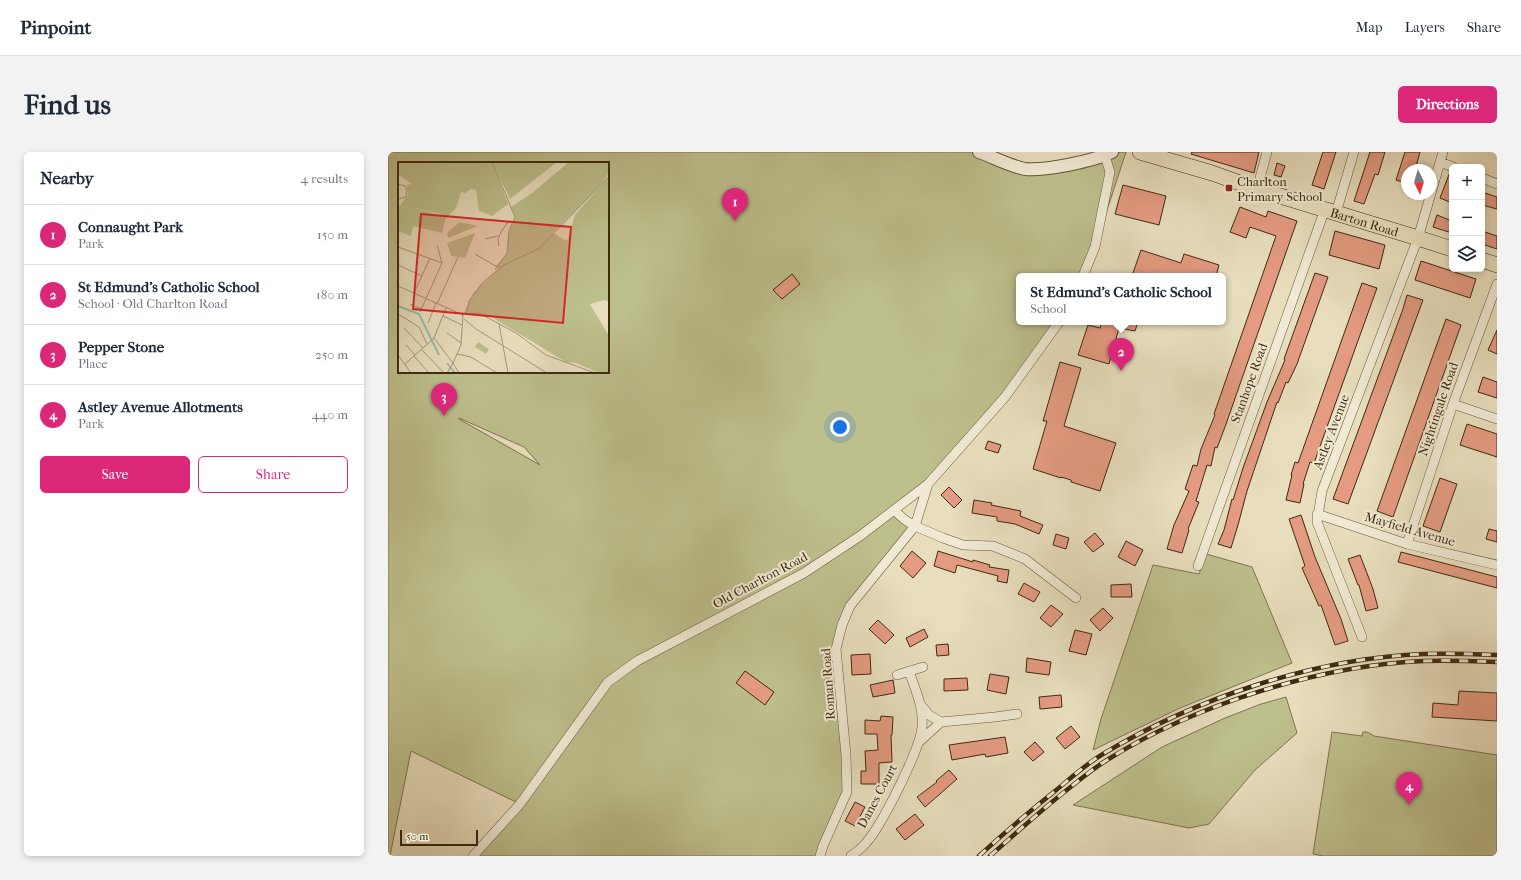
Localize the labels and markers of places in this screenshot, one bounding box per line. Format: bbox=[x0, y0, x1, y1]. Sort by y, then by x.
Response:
place label: Charlton Primary School bbox=[1237, 174, 1323, 204]
marker: Charlton Primary School bbox=[1224, 183, 1234, 193]
pin: 1 bbox=[722, 188, 748, 221]
pin: 2 bbox=[1108, 338, 1134, 371]
pin: 3 bbox=[431, 383, 457, 416]
pin: 4 bbox=[1396, 772, 1422, 805]

